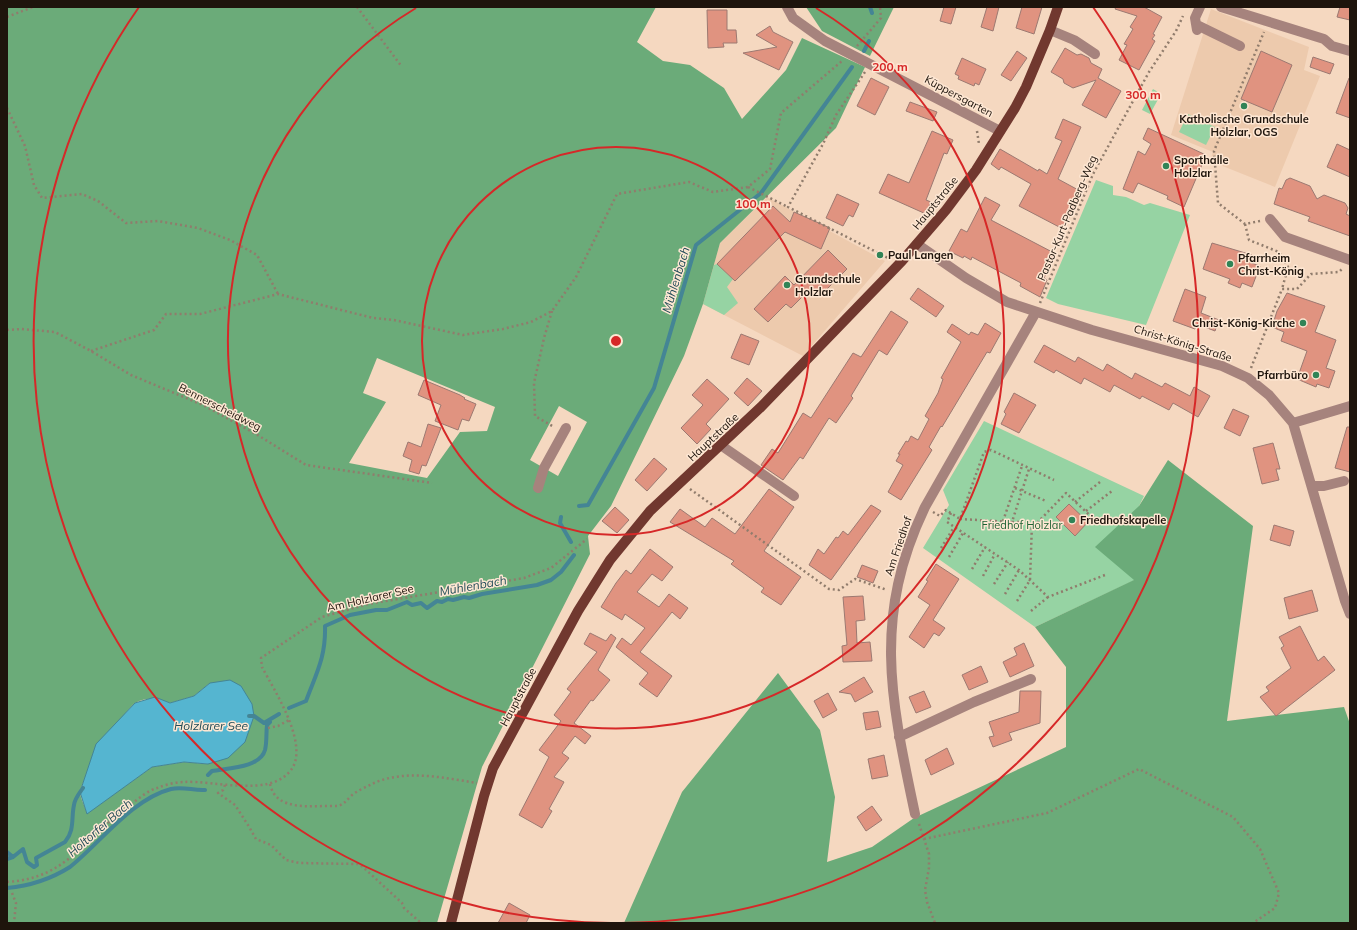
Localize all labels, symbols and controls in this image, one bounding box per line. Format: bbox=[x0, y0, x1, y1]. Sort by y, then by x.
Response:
text: 200 m bbox=[872, 59, 908, 74]
street label: Küppersgarten bbox=[922, 72, 996, 120]
text: 300 m bbox=[1125, 87, 1161, 102]
marker: Katholische Grundschule Holzlar, OGS bbox=[1239, 101, 1249, 111]
place label: Katholische Grundschule Holzlar, OGS bbox=[1179, 112, 1309, 139]
street label: Pastor-Kurt-Padberg-Weg bbox=[1034, 153, 1100, 283]
place label: Sporthalle Holzlar bbox=[1174, 153, 1228, 180]
marker: Sporthalle Holzlar bbox=[1161, 161, 1171, 171]
street label: Hauptstraße bbox=[909, 174, 961, 232]
text: 100 m bbox=[735, 196, 771, 211]
water label: Mühlenbach bbox=[658, 245, 693, 315]
place label: Paul Langen bbox=[888, 248, 953, 262]
marker: Paul Langen bbox=[875, 250, 885, 260]
place label: Pfarrheim Christ-König bbox=[1238, 251, 1304, 278]
marker: Pfarrheim Christ-König bbox=[1225, 259, 1235, 269]
place label: Grundschule Holzlar bbox=[795, 272, 861, 299]
marker: Grundschule Holzlar bbox=[782, 280, 792, 290]
place label: Christ-König-Kirche bbox=[1192, 316, 1295, 330]
marker: Christ-König-Kirche bbox=[1298, 318, 1308, 328]
street label: Christ-König-Straße bbox=[1132, 321, 1234, 365]
centre of rings bbox=[609, 334, 623, 348]
place label: Pfarrbüro bbox=[1257, 368, 1308, 382]
marker: Pfarrbüro bbox=[1311, 370, 1321, 380]
street label: Bennerscheidweg bbox=[176, 380, 264, 434]
street label: Hauptstraße bbox=[685, 410, 741, 464]
place label: Friedhofskapelle bbox=[1080, 513, 1166, 527]
street label: Am Friedhof bbox=[881, 514, 915, 578]
marker: Friedhofskapelle bbox=[1067, 515, 1077, 525]
park label: Friedhof Holzlar bbox=[982, 518, 1062, 532]
water label: Mühlenbach bbox=[438, 572, 508, 599]
street label: Am Holzlarer See bbox=[325, 581, 415, 615]
street label: Hauptstraße bbox=[497, 665, 539, 729]
water label: Holzlarer See bbox=[174, 718, 248, 733]
water label: Holtorfer Bach bbox=[64, 795, 135, 860]

